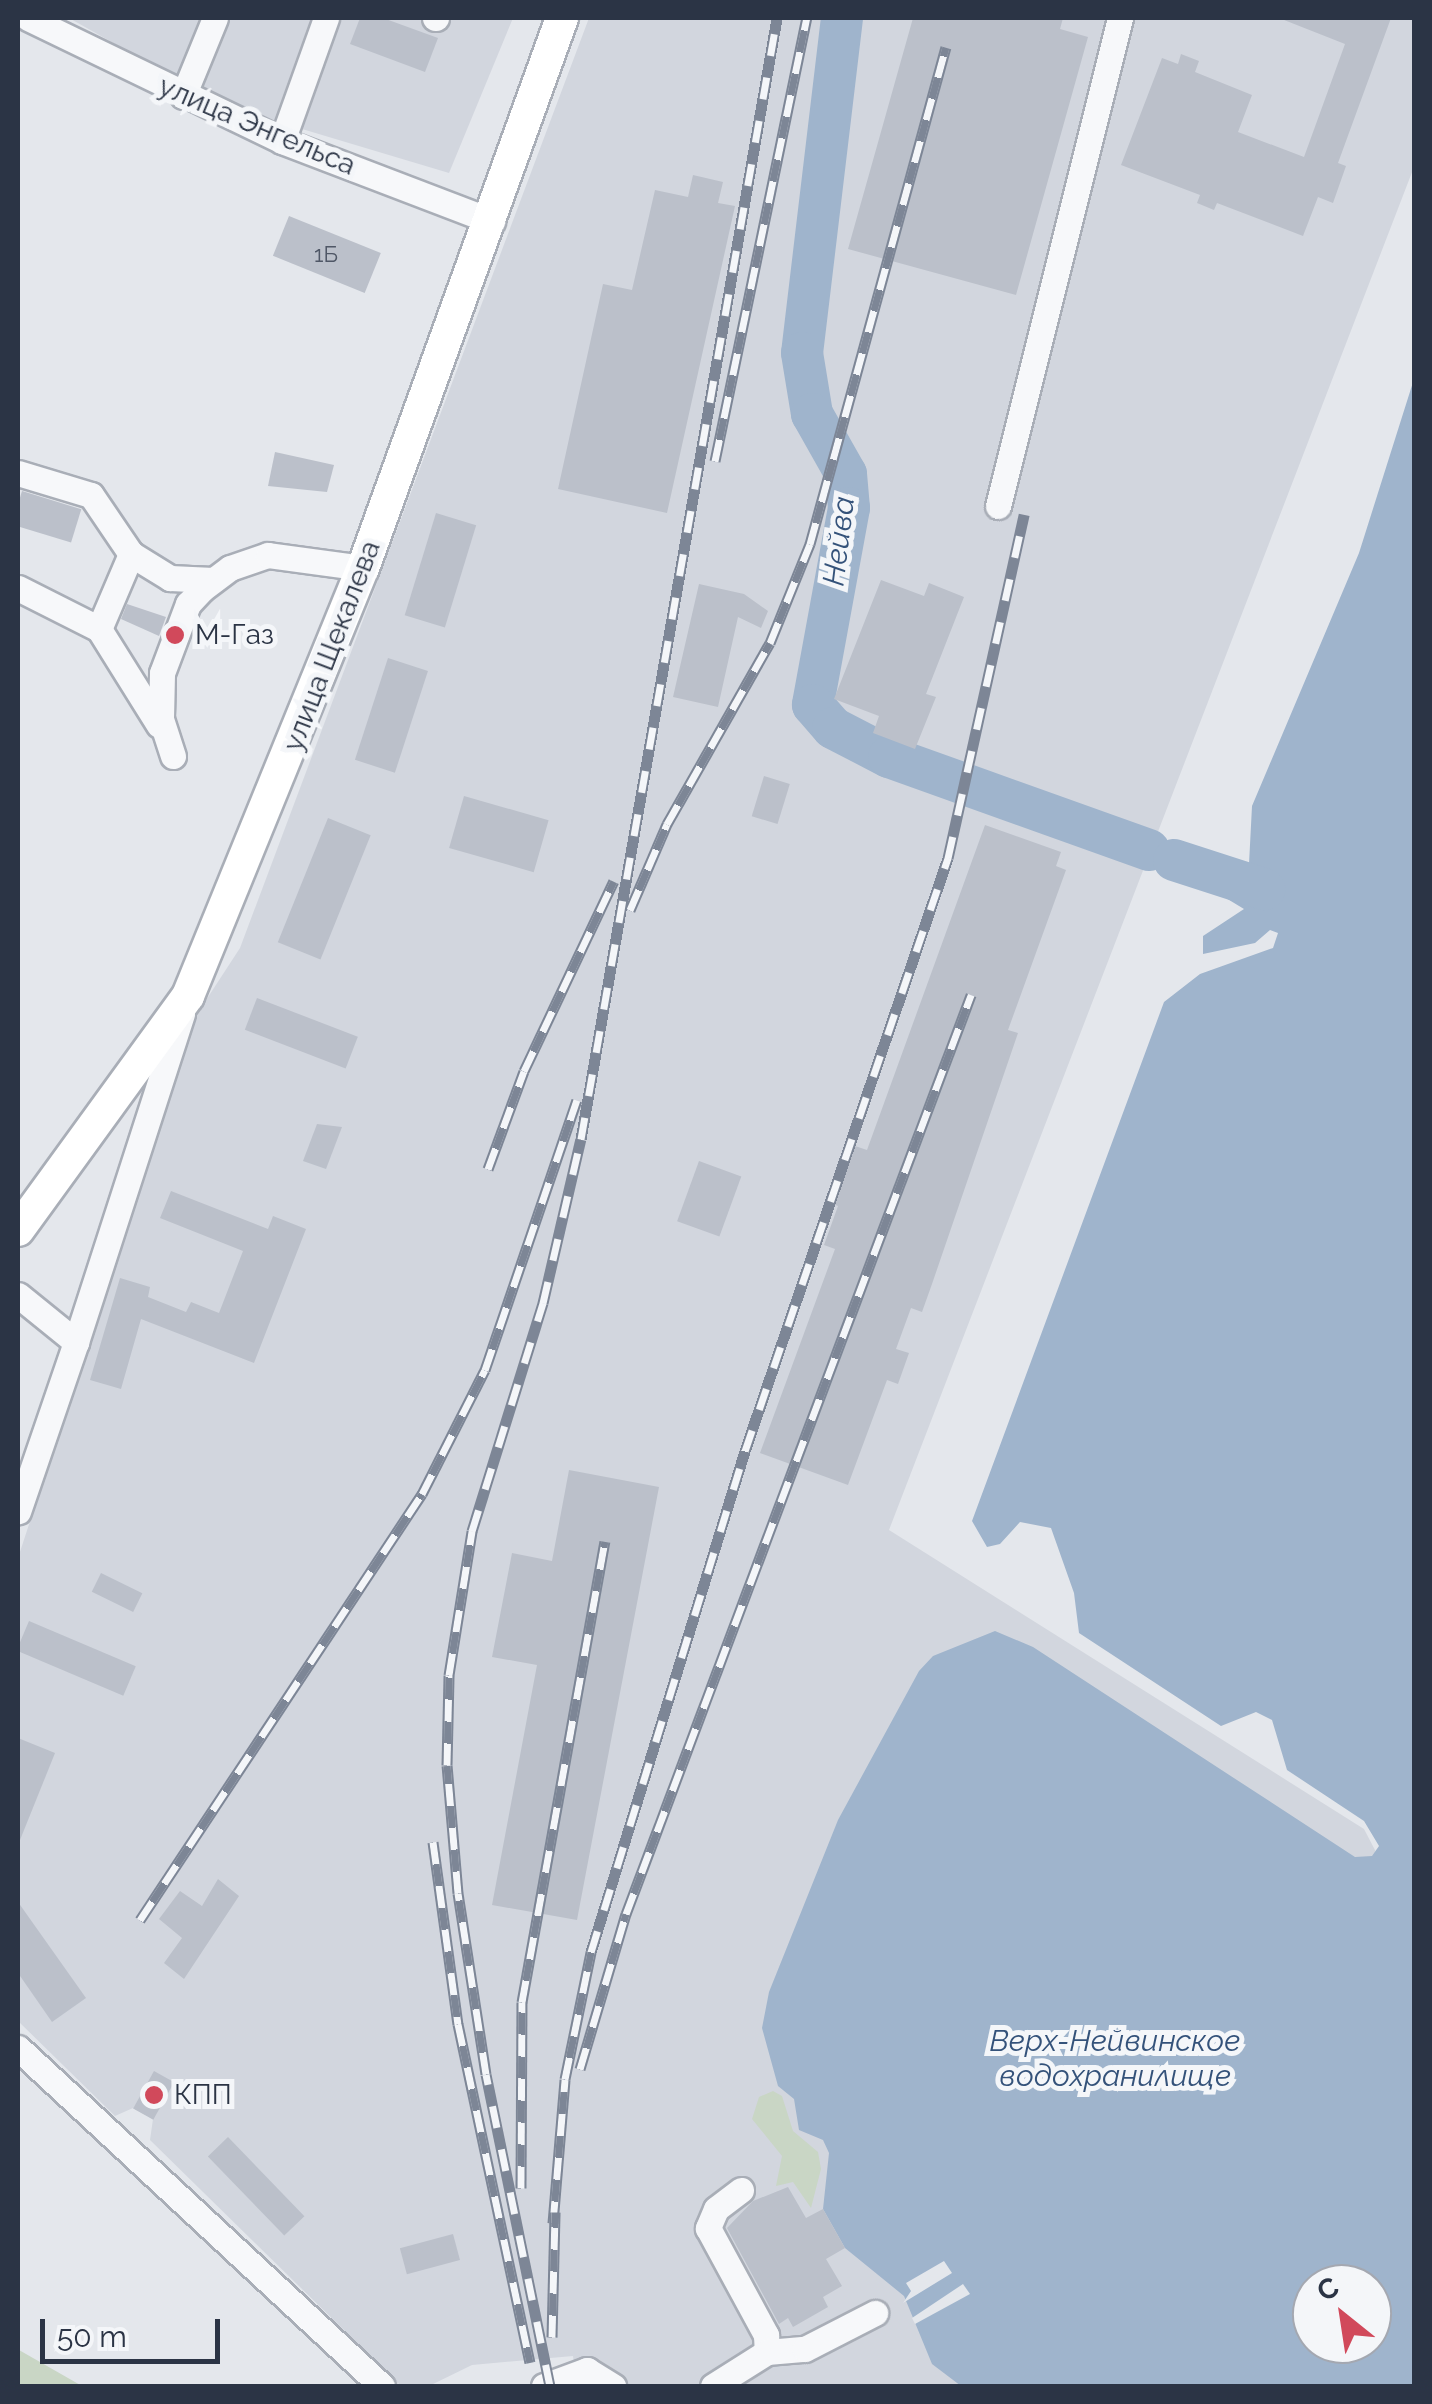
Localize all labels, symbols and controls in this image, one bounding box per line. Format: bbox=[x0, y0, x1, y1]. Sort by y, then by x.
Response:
street label: улица Энгельса bbox=[154, 69, 360, 183]
house number: 1Б bbox=[314, 242, 338, 268]
water label: Нейва bbox=[816, 494, 862, 588]
street label: улица Щекалева bbox=[276, 536, 388, 756]
place label: М-Газ bbox=[195, 618, 274, 652]
marker: М-Газ bbox=[164, 624, 186, 646]
water label: Верх-Нейвинское водохранилище bbox=[989, 2023, 1241, 2094]
place label: КПП bbox=[174, 2078, 232, 2112]
marker: КПП bbox=[143, 2084, 165, 2106]
north arrow bbox=[1292, 2264, 1392, 2364]
text: С bbox=[1311, 2270, 1344, 2308]
scale bar bbox=[45, 2299, 225, 2361]
text: 50 m bbox=[57, 2319, 127, 2354]

